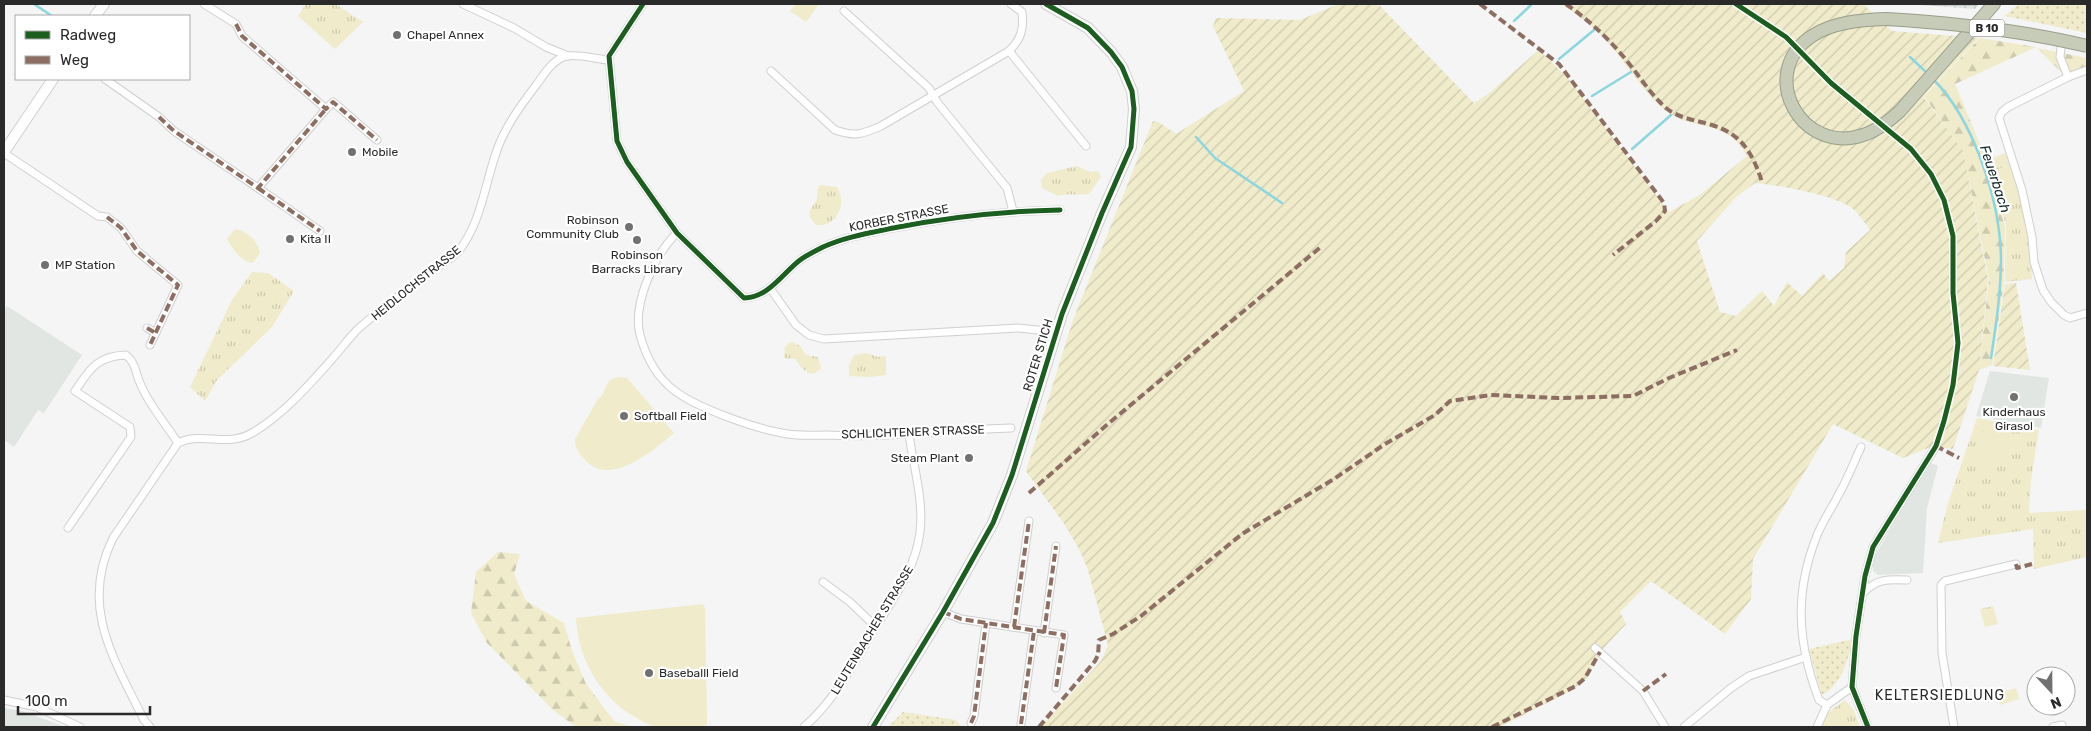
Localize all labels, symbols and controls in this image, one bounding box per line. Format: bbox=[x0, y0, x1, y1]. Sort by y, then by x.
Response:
legend bbox=[15, 15, 190, 80]
road number: B 10 bbox=[1970, 19, 2004, 36]
text: Radweg bbox=[60, 26, 116, 44]
place label: Chapel Annex bbox=[407, 28, 485, 42]
marker: Chapel Annex bbox=[391, 29, 403, 41]
text: Weg bbox=[60, 51, 89, 69]
water label: Feuerbach bbox=[1976, 143, 2014, 215]
place label: Mobile bbox=[362, 145, 398, 159]
marker: Mobile bbox=[346, 146, 358, 158]
street label: KORBER STRASSE bbox=[848, 201, 950, 235]
place label: Robinson Community Club bbox=[526, 213, 619, 241]
marker: Robinson Community Club bbox=[623, 221, 635, 233]
place label: Kita II bbox=[300, 232, 331, 246]
marker: Kita II bbox=[284, 233, 296, 245]
marker: Robinson Barracks Library bbox=[631, 234, 643, 246]
street label: HEIDLOCHSTRASSE bbox=[368, 243, 464, 323]
place label: Robinson Barracks Library bbox=[591, 248, 683, 276]
place label: MP Station bbox=[55, 258, 115, 272]
marker: MP Station bbox=[39, 259, 51, 271]
street label: ROTER STICH bbox=[1020, 317, 1056, 393]
marker: Kinderhaus Girasol bbox=[2008, 391, 2020, 403]
place label: Kinderhaus Girasol bbox=[1982, 405, 2046, 433]
place label: Softball Field bbox=[634, 409, 707, 423]
marker: Softball Field bbox=[618, 410, 630, 422]
street label: SCHLICHTENER STRASSE bbox=[841, 422, 985, 442]
place label: Steam Plant bbox=[891, 451, 959, 465]
marker: Steam Plant bbox=[963, 452, 975, 464]
street label: LEUTENBACHER STRASSE bbox=[828, 563, 916, 697]
place label: Baseballl Field bbox=[659, 666, 739, 680]
north arrow bbox=[2026, 666, 2076, 716]
marker: Baseballl Field bbox=[643, 667, 655, 679]
scale bar bbox=[18, 684, 150, 716]
district label: KELTERSIEDLUNG bbox=[1875, 687, 2005, 704]
text: 100 m bbox=[25, 692, 67, 710]
text: N bbox=[2048, 693, 2064, 712]

